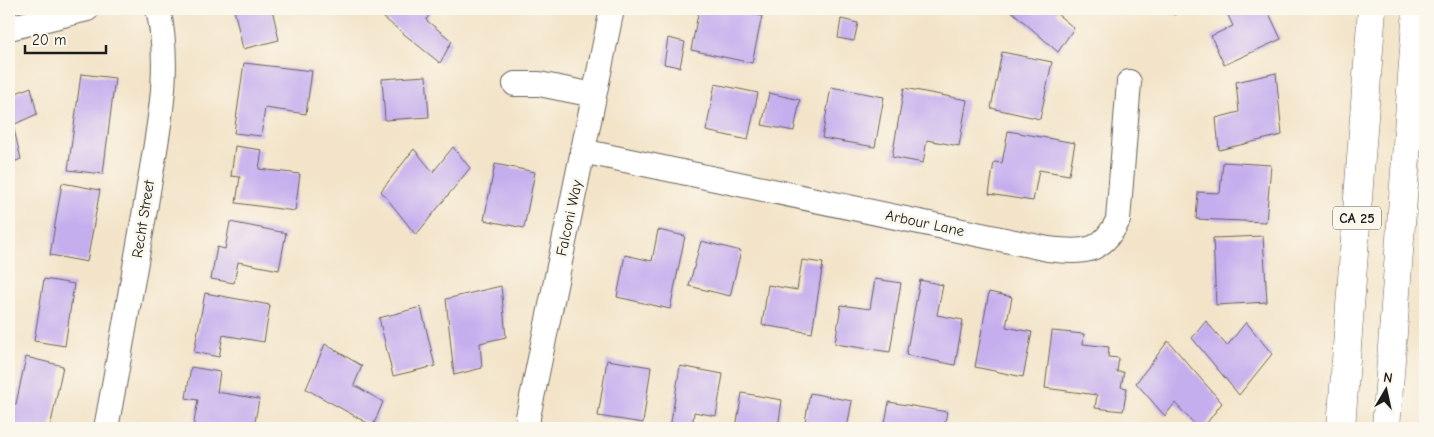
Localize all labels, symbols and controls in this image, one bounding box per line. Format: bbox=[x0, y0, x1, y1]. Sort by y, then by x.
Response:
scale bar bbox=[25, 22, 106, 54]
text: 20 m bbox=[32, 31, 66, 49]
street label: Recht Street bbox=[128, 178, 158, 259]
street label: Falconi Way bbox=[552, 178, 586, 258]
street label: Arbour Lane bbox=[884, 206, 966, 240]
road number: CA 25 bbox=[1333, 207, 1381, 230]
north arrow bbox=[1362, 364, 1412, 414]
text: N bbox=[1382, 369, 1394, 387]

